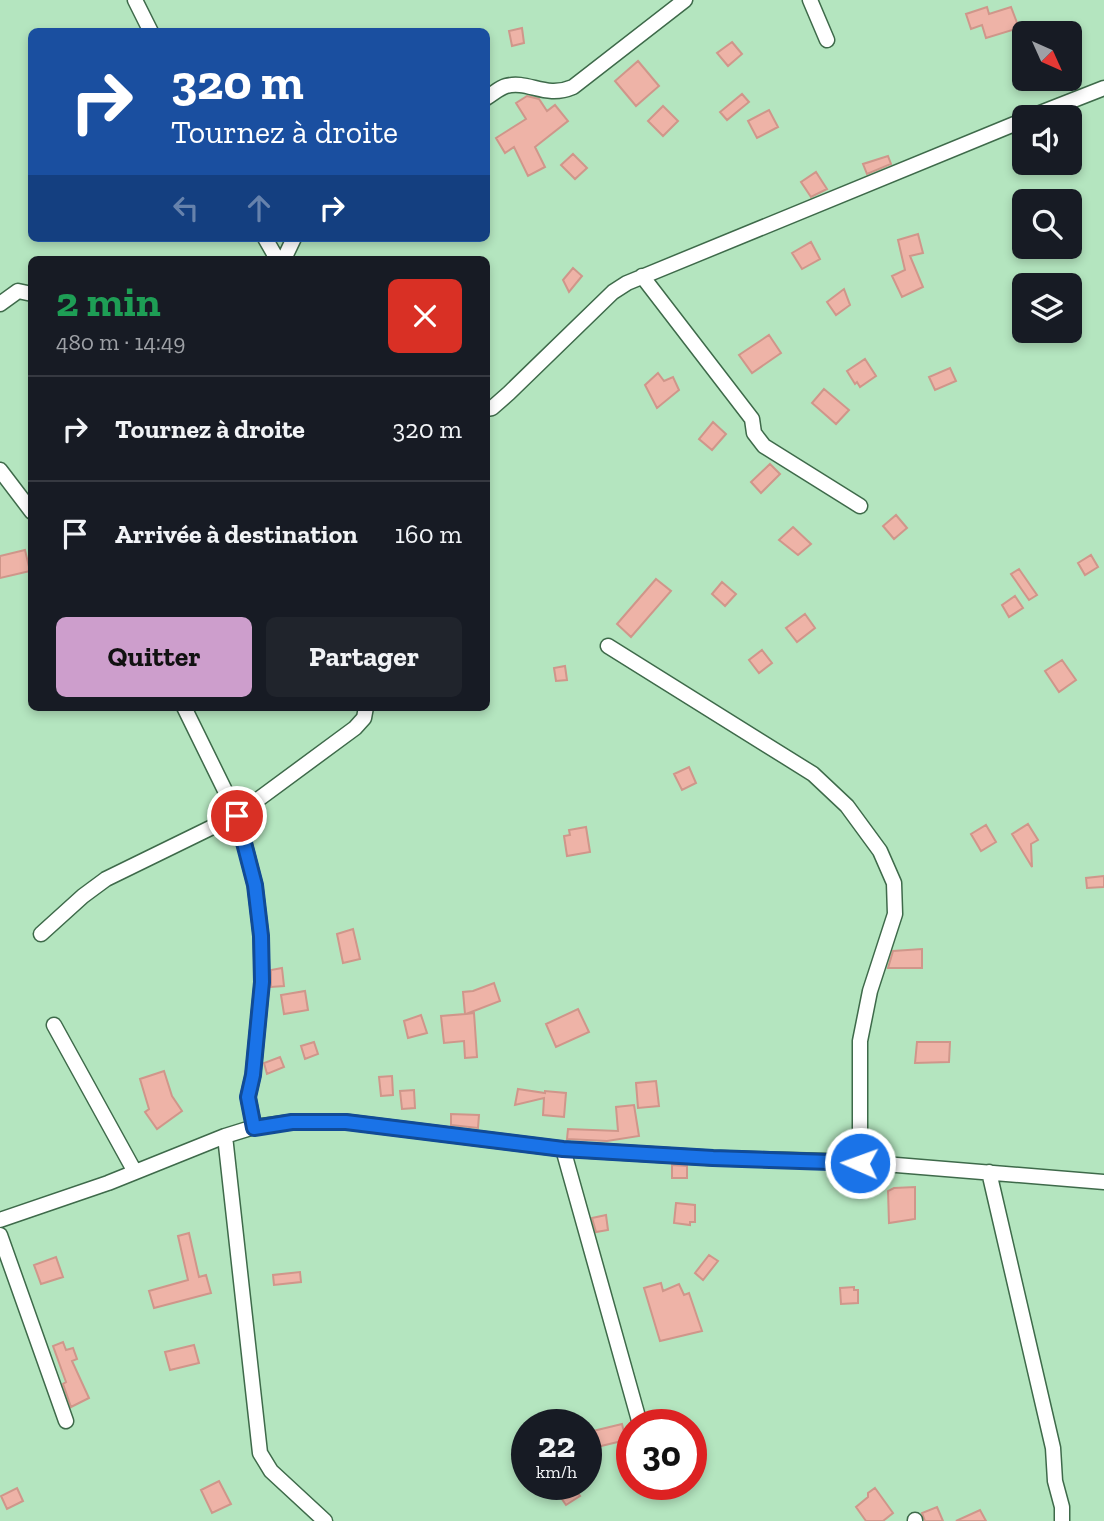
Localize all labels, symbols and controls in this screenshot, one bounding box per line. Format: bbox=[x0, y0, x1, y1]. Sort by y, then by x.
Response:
north arrow bbox=[1012, 21, 1082, 91]
map controls bbox=[1012, 21, 1082, 343]
text: 320 m bbox=[171, 53, 304, 112]
icon: right bbox=[56, 56, 147, 147]
button: sound bbox=[1012, 105, 1082, 175]
text: Tournez à droite bbox=[171, 113, 398, 151]
icon: left bbox=[167, 189, 205, 227]
icon: ahead bbox=[240, 189, 278, 227]
icon: right bbox=[313, 189, 351, 227]
button: search bbox=[1012, 189, 1082, 259]
button: layers bbox=[1012, 273, 1082, 343]
text: 2 min bbox=[56, 276, 161, 327]
button: close bbox=[388, 279, 462, 353]
text: 480 m · 14:49 bbox=[56, 328, 186, 356]
icon: right bbox=[56, 410, 94, 448]
text: Tournez à droite bbox=[115, 413, 305, 445]
text: 320 m bbox=[393, 413, 462, 445]
icon: arrive bbox=[56, 515, 94, 553]
text: Arrivée à destination bbox=[115, 518, 358, 550]
text: 160 m bbox=[395, 518, 462, 550]
button: Quitter bbox=[56, 617, 252, 697]
button: Partager bbox=[266, 617, 462, 697]
pin bbox=[207, 786, 267, 846]
icon: arrive bbox=[218, 797, 256, 835]
position arrow bbox=[823, 1126, 897, 1200]
speed limit sign: 30 bbox=[616, 1409, 707, 1500]
text: 22 bbox=[538, 1424, 575, 1466]
text: km/h bbox=[536, 1461, 577, 1483]

